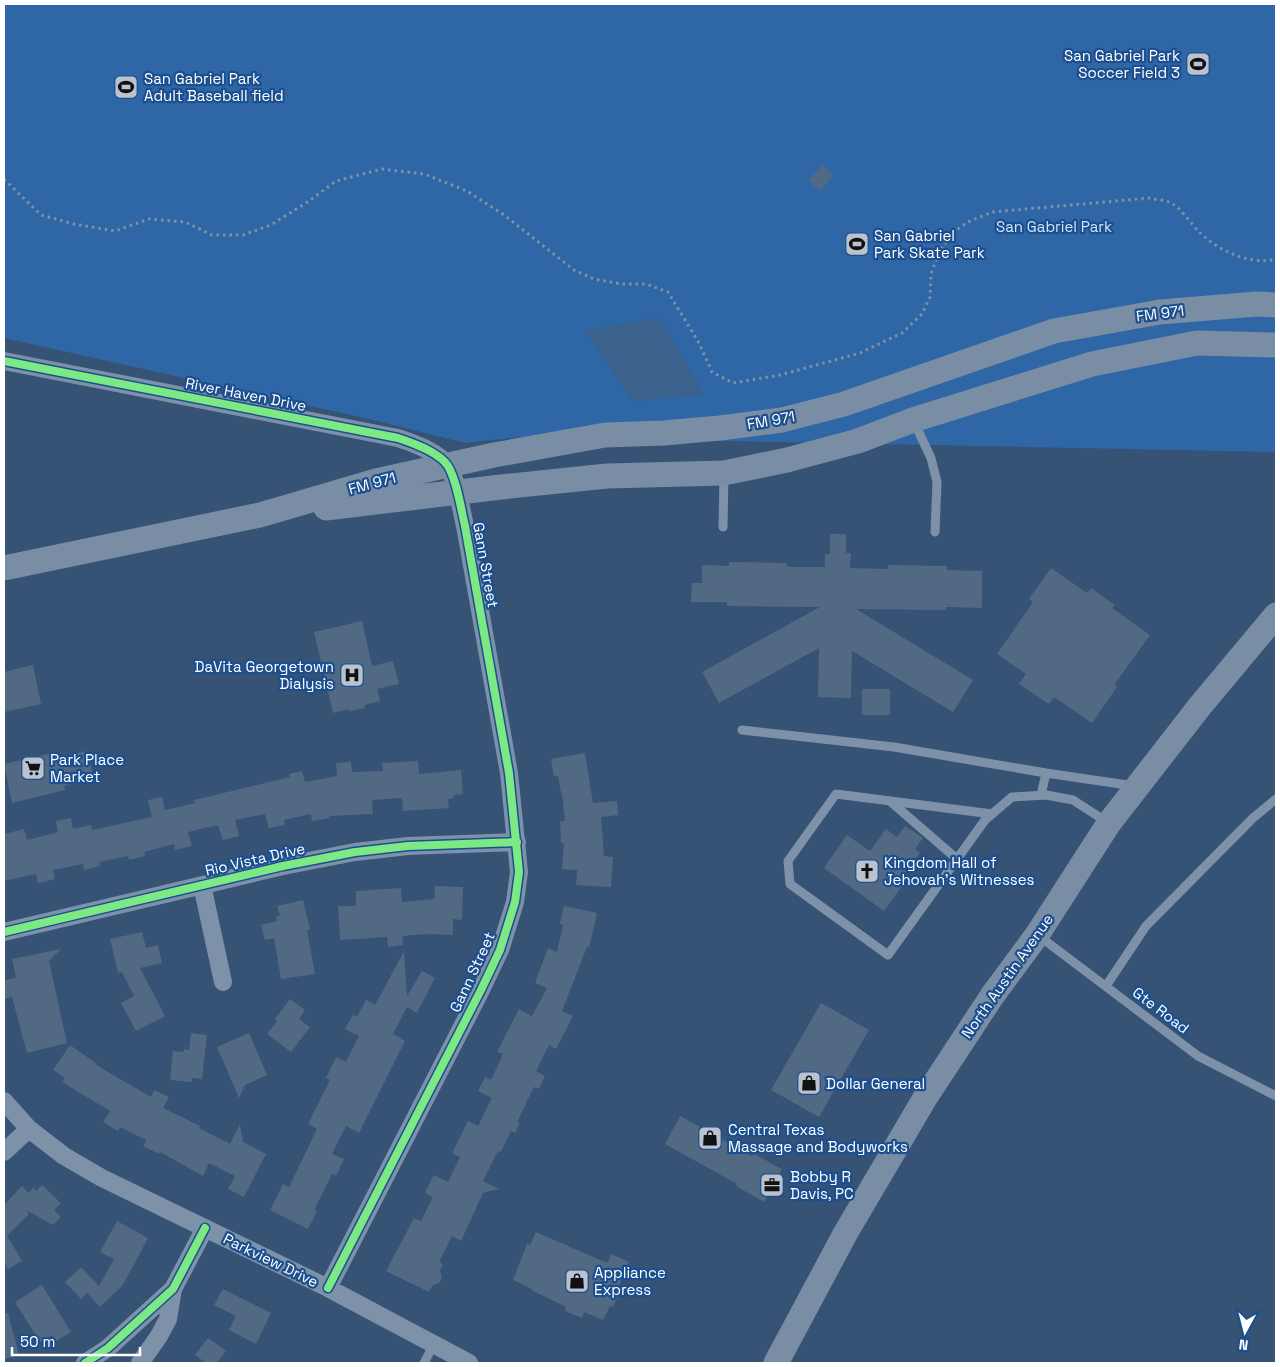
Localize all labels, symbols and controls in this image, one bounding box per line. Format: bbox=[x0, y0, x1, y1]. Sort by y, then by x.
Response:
place label: San Gabriel Park Soccer Field 3 bbox=[1064, 46, 1180, 82]
sports icon: San Gabriel Park Soccer Field 3 bbox=[1185, 51, 1211, 77]
place label: San Gabriel Park Adult Baseball field bbox=[144, 69, 284, 105]
sports icon: San Gabriel Park Adult Baseball field bbox=[113, 74, 139, 100]
park label: San Gabriel Park bbox=[996, 217, 1112, 236]
place label: San Gabriel Park Skate Park bbox=[874, 226, 985, 262]
sports icon: San Gabriel Park Skate Park bbox=[844, 231, 870, 257]
street label: FM 971 bbox=[1135, 301, 1185, 325]
street label: River Haven Drive bbox=[184, 373, 308, 415]
street label: FM 971 bbox=[746, 406, 796, 434]
street label: FM 971 bbox=[346, 468, 398, 498]
street label: Gann Street bbox=[469, 521, 503, 609]
place label: DaVita Georgetown Dialysis bbox=[195, 657, 334, 693]
hospital icon: DaVita Georgetown Dialysis bbox=[339, 662, 365, 688]
place label: Park Place Market bbox=[50, 750, 124, 786]
supermarket icon: Park Place Market bbox=[20, 755, 46, 781]
street label: Rio Vista Drive bbox=[203, 838, 307, 880]
place label: Kingdom Hall of Jehovah's Witnesses bbox=[884, 853, 1035, 889]
church icon: Kingdom Hall of Jehovah's Witnesses bbox=[854, 858, 880, 884]
street label: North Austin Avenue bbox=[957, 910, 1057, 1042]
street label: Gann Street bbox=[445, 929, 499, 1015]
street label: Gte Road bbox=[1129, 983, 1193, 1037]
shop icon: Dollar General bbox=[796, 1070, 822, 1096]
place label: Dollar General bbox=[826, 1074, 925, 1093]
place label: Central Texas Massage and Bodyworks bbox=[728, 1120, 908, 1156]
shop icon: Central Texas Massage and Bodyworks bbox=[697, 1125, 723, 1151]
place label: Bobby R Davis, PC bbox=[790, 1167, 854, 1203]
office icon: Bobby R Davis, PC bbox=[759, 1172, 785, 1198]
street label: Parkview Drive bbox=[220, 1229, 322, 1291]
place label: Appliance Express bbox=[594, 1263, 666, 1299]
shop icon: Appliance Express bbox=[564, 1268, 590, 1294]
north arrow bbox=[1220, 1307, 1270, 1357]
scale bar bbox=[12, 1324, 140, 1356]
text: 50 m bbox=[20, 1332, 55, 1351]
text: N bbox=[1238, 1335, 1249, 1354]

